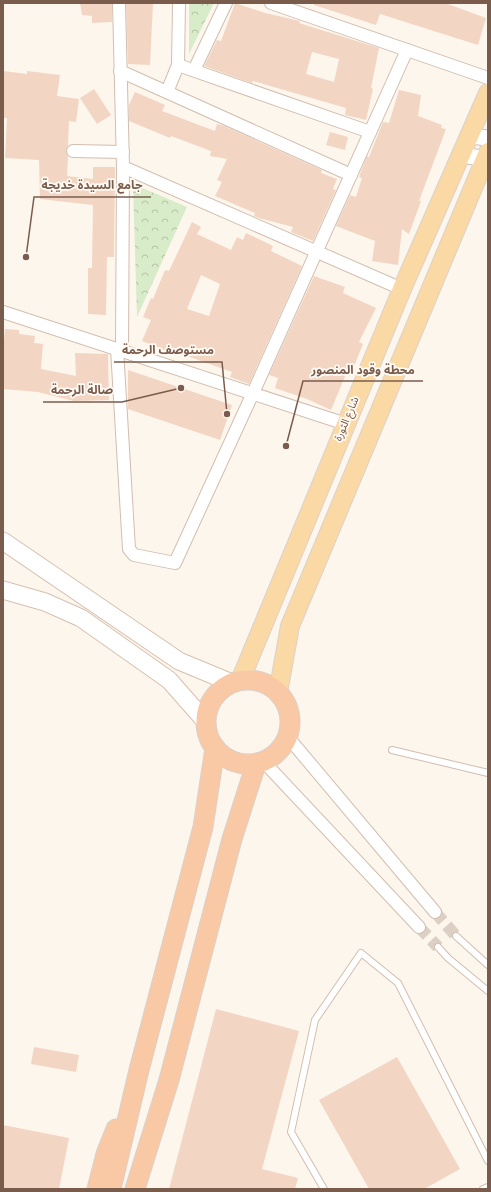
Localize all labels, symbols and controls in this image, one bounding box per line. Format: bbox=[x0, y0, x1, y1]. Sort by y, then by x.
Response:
callout: جامع السيدة خديجة bbox=[34, 173, 151, 197]
text: جامع السيدة خديجة bbox=[42, 178, 143, 194]
callout: مستوصف الرحمة bbox=[114, 338, 222, 362]
text: مستوصف الرحمة bbox=[122, 343, 214, 359]
callout: محطة وقود المنصور bbox=[303, 357, 423, 381]
text: محطة وقود المنصور bbox=[310, 363, 415, 379]
callout: صالة الرحمة bbox=[43, 378, 122, 402]
text: صالة الرحمة bbox=[51, 383, 113, 399]
street label: شارع الثورة bbox=[331, 394, 363, 443]

